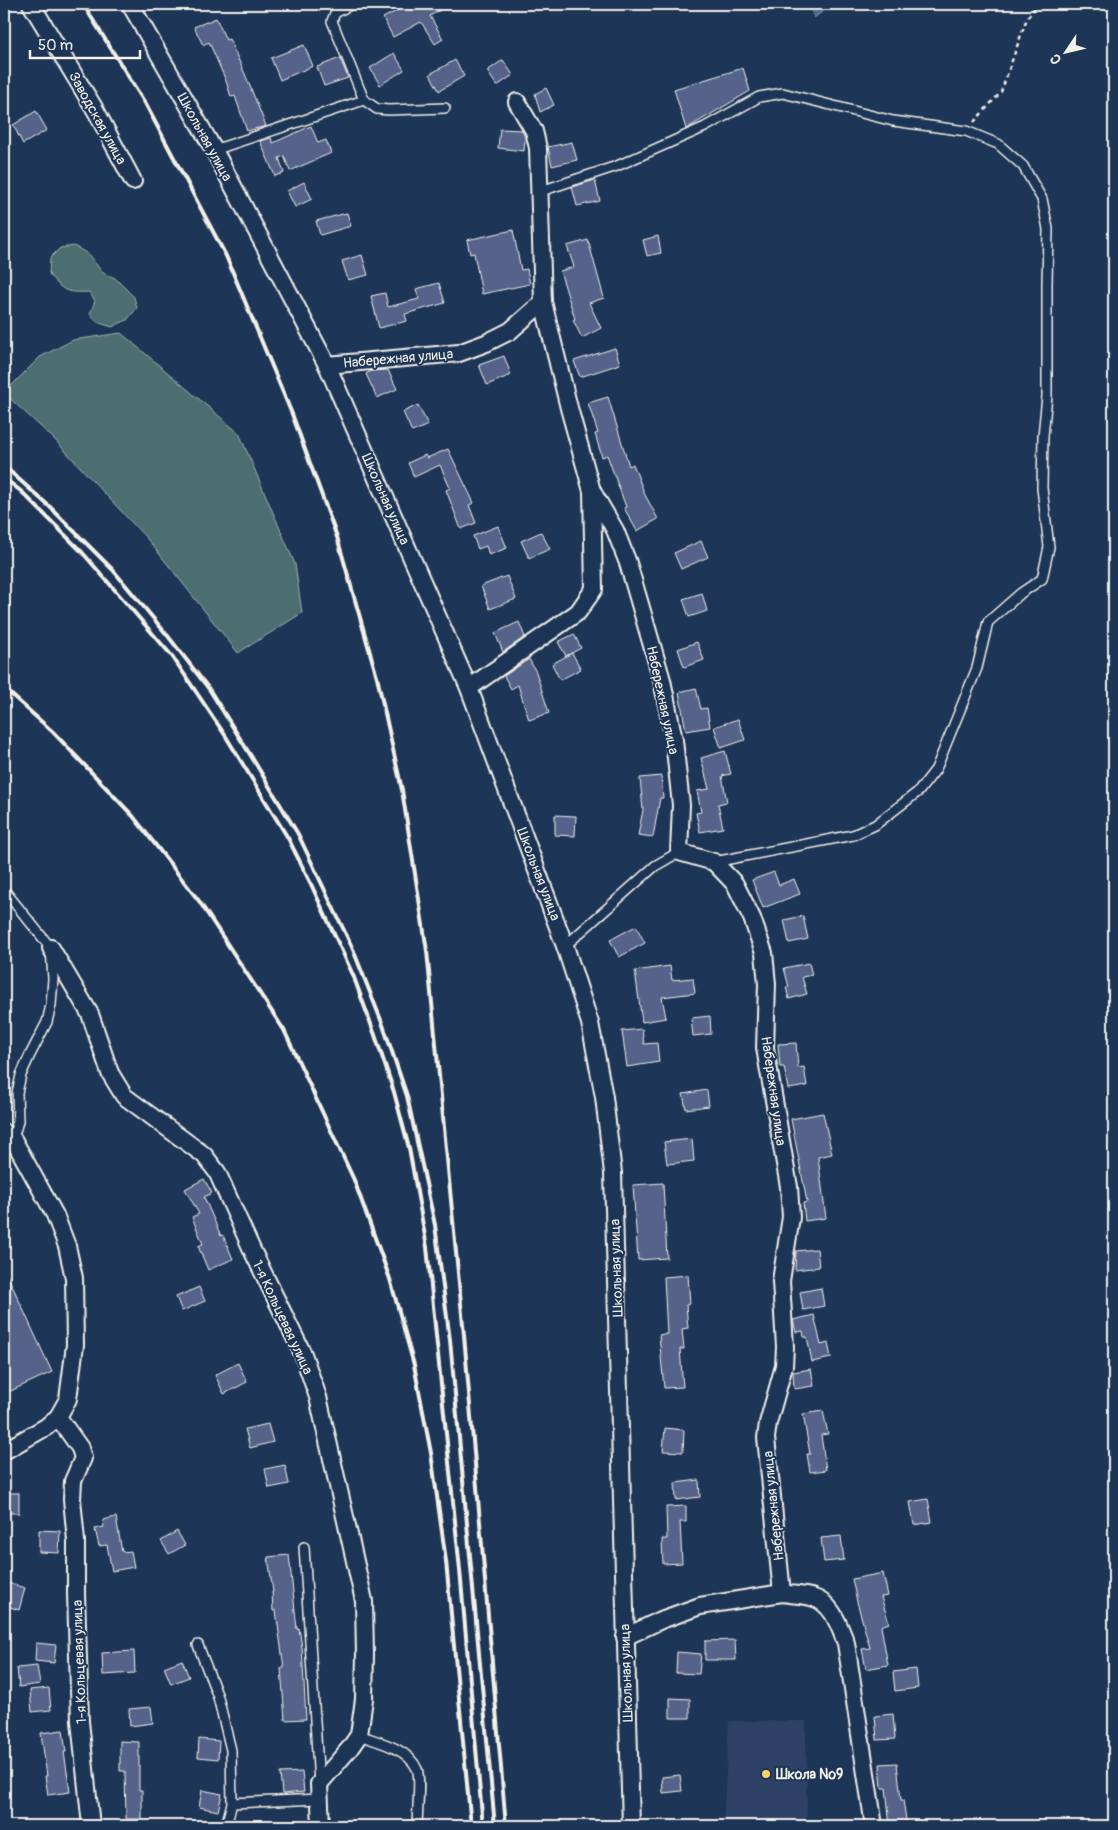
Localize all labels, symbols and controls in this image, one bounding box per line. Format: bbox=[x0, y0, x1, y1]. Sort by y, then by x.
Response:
scale bar bbox=[30, 28, 140, 60]
north arrow bbox=[1040, 28, 1090, 78]
text: 50 m bbox=[38, 36, 73, 55]
text: С bbox=[1046, 50, 1065, 68]
street label: Заводская улица bbox=[65, 69, 130, 167]
street label: Школьная улица bbox=[173, 90, 236, 184]
street label: Набережная улица bbox=[342, 345, 454, 372]
street label: Школьная улица bbox=[358, 451, 413, 547]
street label: Набережная улица bbox=[643, 644, 682, 756]
street label: Школьная улица bbox=[513, 825, 564, 923]
street label: Набережная улица bbox=[757, 1035, 790, 1147]
street label: Школьная улица bbox=[606, 1219, 627, 1317]
street label: 1-я Кольцевая улица bbox=[249, 1257, 316, 1377]
street label: Набережная улица bbox=[759, 1450, 788, 1562]
street label: 1-я Кольцевая улица bbox=[69, 1600, 90, 1724]
street label: Школьная улица bbox=[616, 1624, 637, 1722]
place label: Школа №9 bbox=[775, 1766, 843, 1783]
marker: Школа №9 bbox=[760, 1768, 772, 1780]

